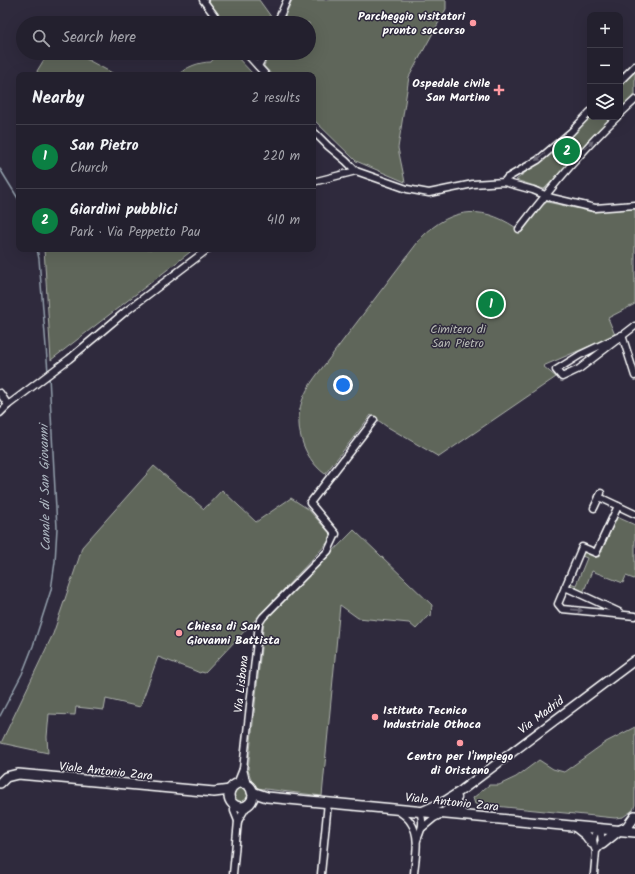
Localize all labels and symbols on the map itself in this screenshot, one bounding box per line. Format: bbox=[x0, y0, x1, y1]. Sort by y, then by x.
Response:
place label: Parcheggio visitatori pronto soccorso bbox=[358, 7, 466, 40]
marker: Parcheggio visitatori pronto soccorso bbox=[468, 18, 478, 28]
place label: Ospedale civile San Martino bbox=[412, 74, 491, 107]
marker: Ospedale civile San Martino bbox=[493, 84, 505, 96]
pin: 2 bbox=[554, 136, 580, 166]
one-way arrow bbox=[585, 140, 594, 150]
one-way arrow bbox=[535, 153, 546, 161]
pin: 1 bbox=[478, 289, 504, 319]
park label: Cimitero di San Pietro bbox=[430, 320, 487, 353]
your location bbox=[333, 375, 353, 395]
water label: Canale di San Giovanni bbox=[34, 422, 57, 551]
one-way arrow bbox=[571, 607, 583, 613]
place label: Chiesa di San Giovanni Battista bbox=[187, 617, 280, 650]
marker: Chiesa di San Giovanni Battista bbox=[174, 628, 184, 638]
street label: Via Lisbona bbox=[229, 654, 254, 714]
street label: Via Madrid bbox=[514, 691, 569, 739]
place label: Istituto Tecnico Industriale Othoca bbox=[383, 701, 481, 734]
marker: Istituto Tecnico Industriale Othoca bbox=[370, 712, 380, 722]
marker: Centro per l'impiego di Oristano bbox=[455, 738, 465, 748]
place label: Centro per l'impiego di Oristano bbox=[407, 747, 514, 780]
street label: Viale Antonio Zara bbox=[58, 757, 154, 786]
street label: Viale Antonio Zara bbox=[404, 788, 500, 817]

